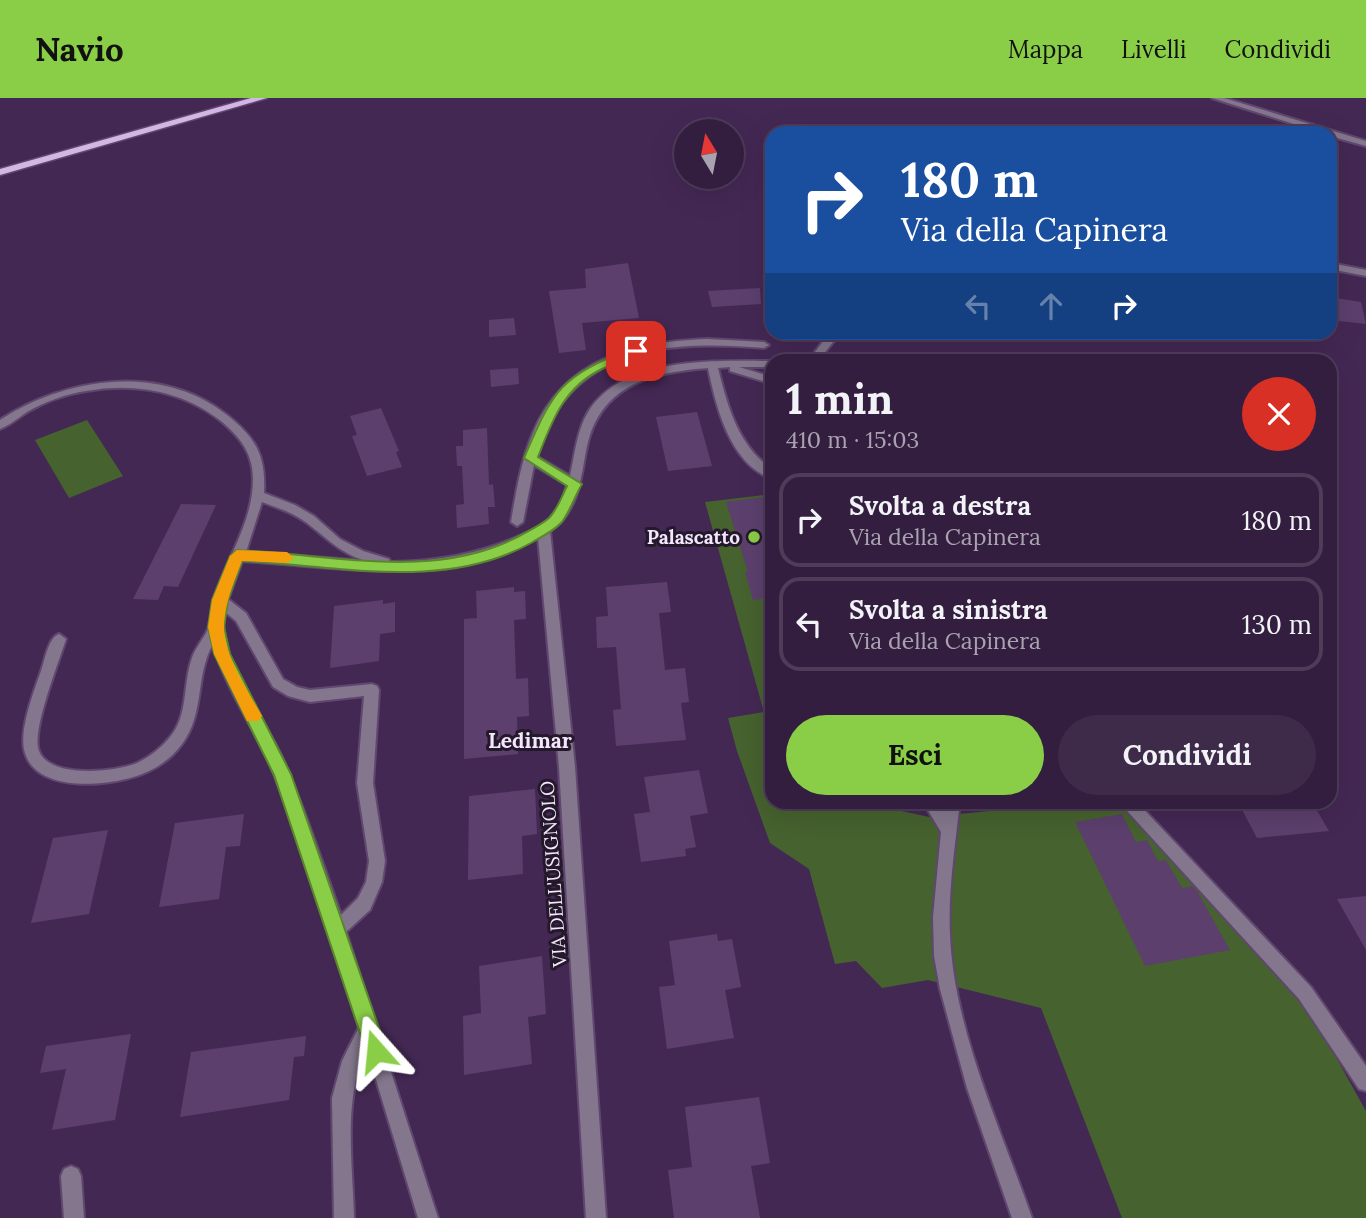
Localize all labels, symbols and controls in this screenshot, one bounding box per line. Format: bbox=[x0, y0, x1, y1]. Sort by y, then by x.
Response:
text: Navio bbox=[35, 28, 124, 70]
text: Mappa bbox=[1008, 34, 1083, 65]
text: Livelli bbox=[1121, 34, 1187, 65]
text: Condividi bbox=[1225, 34, 1331, 65]
north arrow bbox=[674, 119, 744, 189]
map controls bbox=[674, 119, 744, 189]
text: 180 m bbox=[901, 148, 1038, 210]
icon: right bbox=[786, 154, 877, 245]
text: Via della Capinera bbox=[901, 209, 1168, 250]
icon: left bbox=[959, 287, 997, 325]
icon: ahead bbox=[1032, 287, 1070, 325]
icon: right bbox=[1105, 287, 1143, 325]
pin bbox=[606, 321, 666, 381]
icon: arrive bbox=[617, 332, 655, 370]
text: 1 min bbox=[786, 372, 893, 426]
button: close bbox=[1242, 377, 1316, 451]
text: 410 m · 15:03 bbox=[786, 425, 919, 454]
text: Svolta a destra bbox=[849, 489, 1031, 522]
icon: right bbox=[790, 501, 828, 539]
text: 180 m bbox=[1242, 504, 1312, 537]
text: Via della Capinera bbox=[849, 522, 1041, 551]
place label: Palascatto bbox=[647, 525, 740, 549]
marker: Palascatto bbox=[746, 529, 762, 545]
text: Svolta a sinistra bbox=[849, 593, 1048, 626]
icon: left bbox=[790, 605, 828, 643]
text: 130 m bbox=[1242, 608, 1312, 641]
text: Via della Capinera bbox=[849, 626, 1041, 655]
button: Esci bbox=[786, 715, 1044, 795]
button: Condividi bbox=[1058, 715, 1316, 795]
district label: Ledimar bbox=[488, 727, 572, 754]
street label: VIA DELL'USIGNOLO bbox=[535, 780, 572, 969]
position arrow bbox=[339, 1014, 413, 1088]

